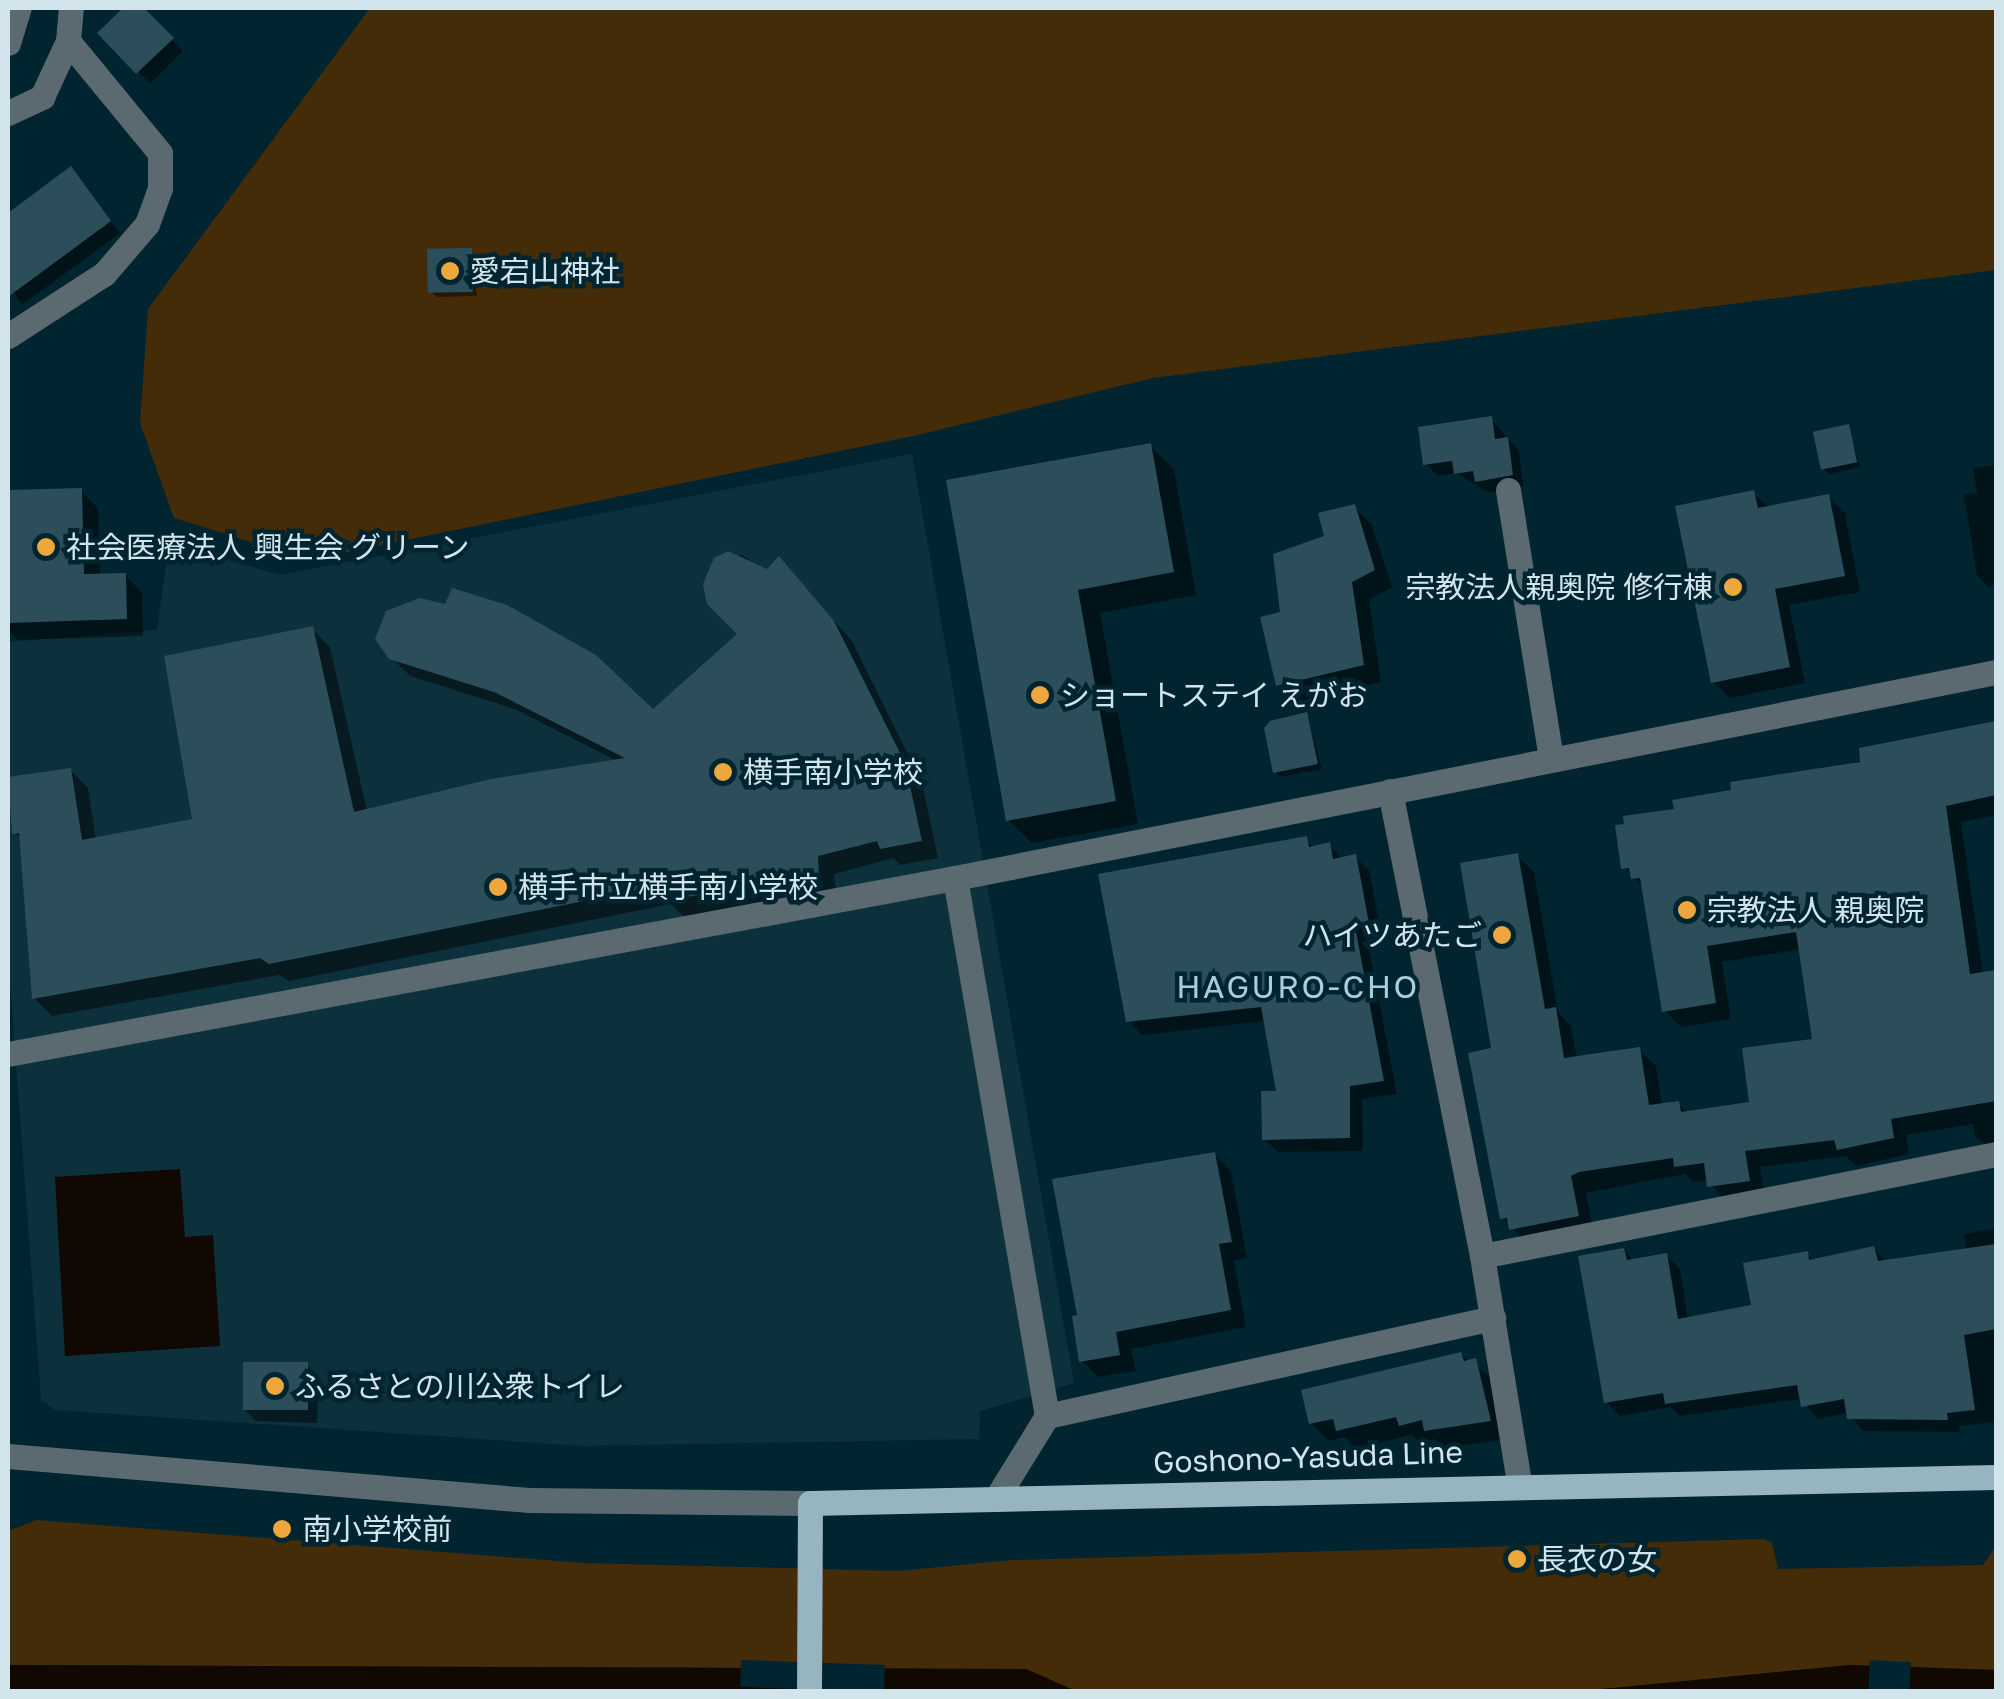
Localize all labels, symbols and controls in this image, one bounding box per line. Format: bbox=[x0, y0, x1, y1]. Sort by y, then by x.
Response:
place label: 愛宕山神社 bbox=[470, 253, 620, 289]
marker: 愛宕山神社 bbox=[439, 260, 461, 282]
place label: 社会医療法人 興生会 グリーン bbox=[66, 529, 471, 565]
marker: 社会医療法人 興生会 グリーン bbox=[35, 536, 57, 558]
place label: 宗教法人親奥院 修行棟 bbox=[1406, 569, 1713, 605]
marker: 宗教法人親奥院 修行棟 bbox=[1722, 576, 1744, 598]
place label: ショートステイ えがお bbox=[1060, 677, 1367, 713]
marker: ショートステイ えがお bbox=[1029, 684, 1051, 706]
place label: 横手南小学校 bbox=[743, 754, 923, 790]
marker: 横手南小学校 bbox=[712, 761, 734, 783]
place label: 横手市立横手南小学校 bbox=[518, 869, 818, 905]
marker: 横手市立横手南小学校 bbox=[487, 876, 509, 898]
place label: 宗教法人 親奥院 bbox=[1707, 892, 1924, 928]
marker: 宗教法人 親奥院 bbox=[1676, 899, 1698, 921]
place label: ハイツあたご bbox=[1302, 917, 1482, 953]
marker: ハイツあたご bbox=[1491, 924, 1513, 946]
district label: HAGURO-CHO bbox=[1176, 967, 1420, 1005]
place label: ふるさとの川公衆トイレ bbox=[295, 1368, 625, 1404]
marker: ふるさとの川公衆トイレ bbox=[264, 1375, 286, 1397]
street label: Goshono-Yasuda Line bbox=[1153, 1434, 1463, 1480]
place label: 南小学校前 bbox=[302, 1511, 452, 1547]
marker: 南小学校前 bbox=[271, 1518, 293, 1540]
place label: 長衣の女 bbox=[1537, 1541, 1657, 1577]
marker: 長衣の女 bbox=[1506, 1548, 1528, 1570]

